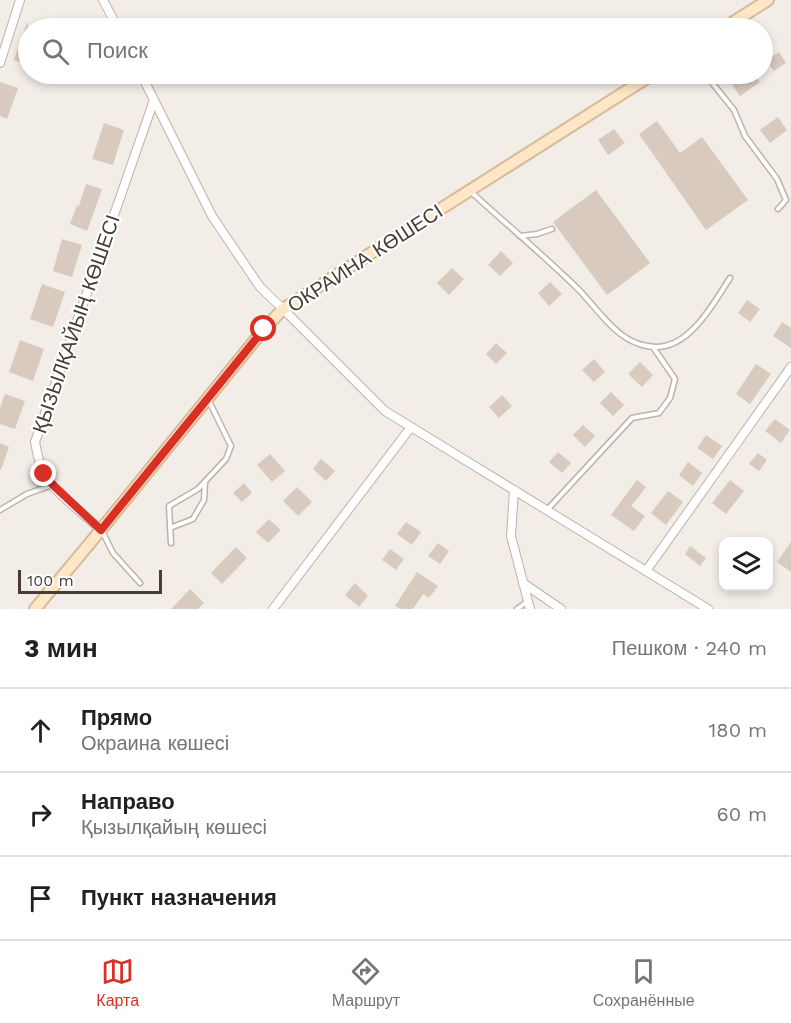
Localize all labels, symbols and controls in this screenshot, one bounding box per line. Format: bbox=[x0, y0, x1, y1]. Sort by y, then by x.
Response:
search box bbox=[18, 18, 773, 84]
icon: search bbox=[39, 35, 72, 68]
text: Поиск bbox=[87, 38, 148, 63]
street label: ОКРАИНА КӨШЕСІ bbox=[283, 199, 447, 317]
street label: ҚЫЗЫЛҚАЙЫҢ КӨШЕСІ bbox=[27, 212, 125, 436]
route start bbox=[250, 315, 276, 341]
route end bbox=[30, 460, 56, 486]
map controls bbox=[719, 537, 773, 591]
button: layers bbox=[719, 537, 773, 591]
scale bar bbox=[18, 567, 162, 594]
text: 100 m bbox=[27, 571, 74, 590]
text: 3 мин bbox=[24, 633, 98, 663]
text: Пешком · 240 m bbox=[612, 636, 767, 660]
text: Прямо bbox=[81, 705, 152, 730]
icon: ahead bbox=[24, 714, 57, 747]
text: 180 m bbox=[709, 718, 767, 742]
text: Окраина көшесі bbox=[81, 731, 229, 755]
text: Направо bbox=[81, 789, 175, 814]
icon: right bbox=[24, 798, 57, 831]
text: 60 m bbox=[717, 802, 767, 826]
text: Қызылқайың көшесі bbox=[81, 815, 267, 839]
icon: arrive bbox=[24, 882, 57, 915]
text: Пункт назначения bbox=[81, 885, 277, 910]
tab: Карта bbox=[96, 955, 139, 1010]
tab: Маршрут bbox=[332, 955, 400, 1010]
tab: Сохранённые bbox=[593, 955, 695, 1010]

